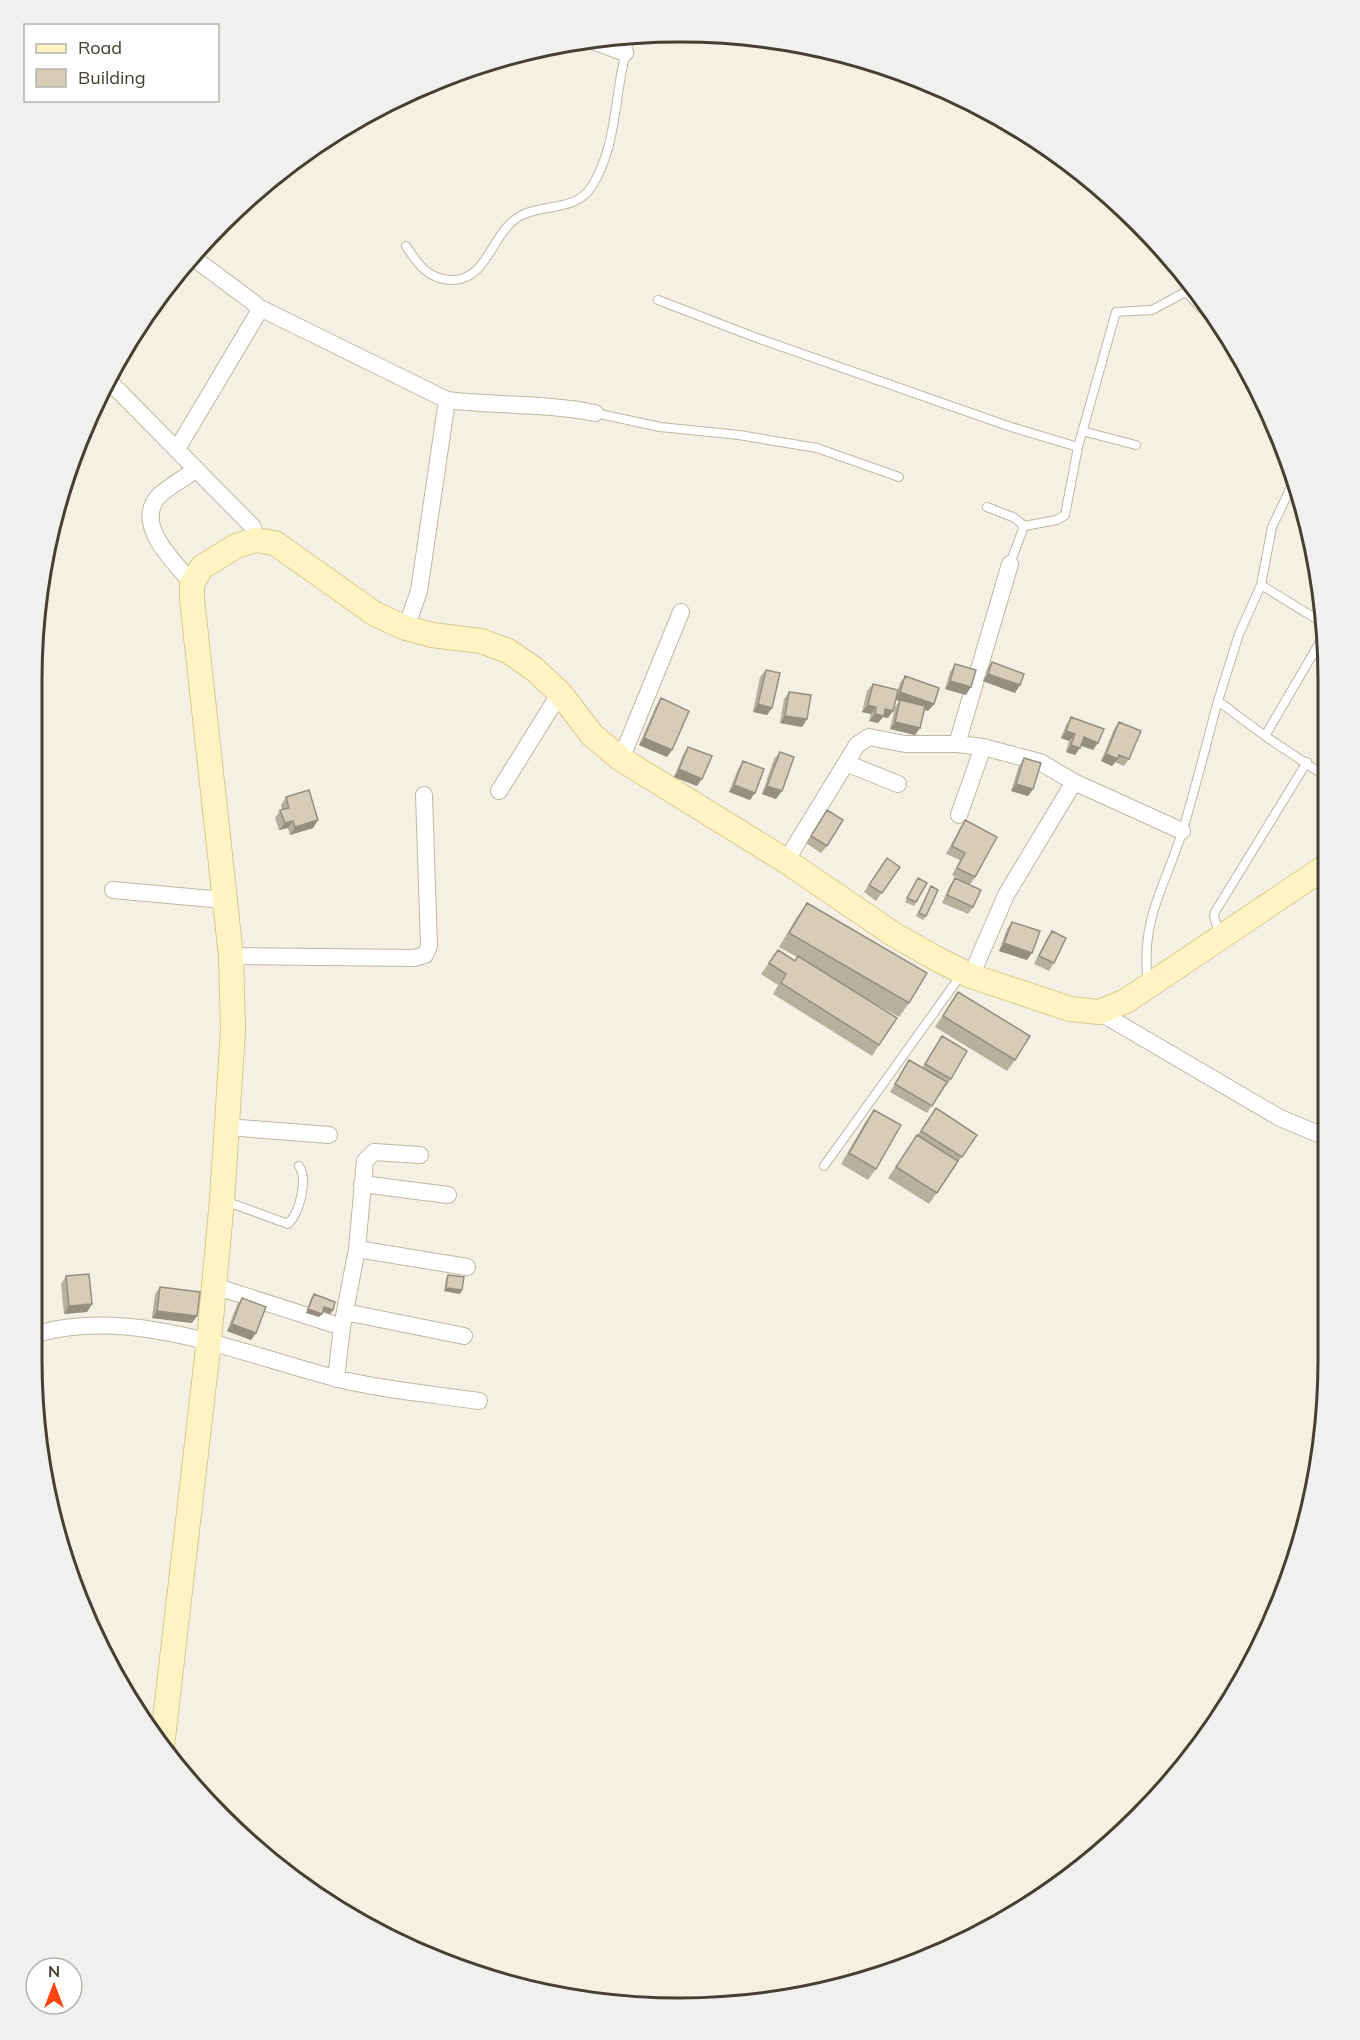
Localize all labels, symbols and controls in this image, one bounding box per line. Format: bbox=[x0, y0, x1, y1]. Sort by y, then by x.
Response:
legend bbox=[24, 24, 219, 102]
text: Road bbox=[78, 36, 122, 59]
text: Building bbox=[78, 66, 146, 89]
north arrow bbox=[24, 1956, 84, 2016]
text: N bbox=[48, 1961, 60, 1981]

